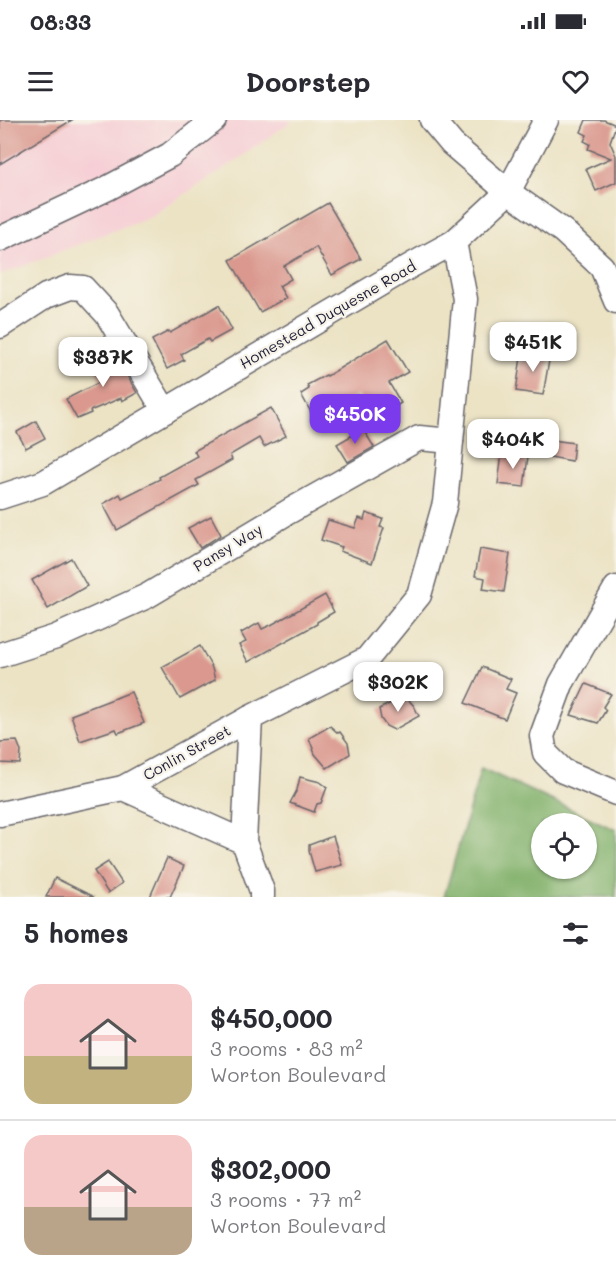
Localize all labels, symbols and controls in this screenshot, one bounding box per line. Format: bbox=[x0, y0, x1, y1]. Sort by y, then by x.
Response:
text: 08:33 bbox=[30, 7, 91, 36]
text: Doorstep bbox=[246, 64, 370, 99]
icon: menu bbox=[24, 65, 57, 98]
icon: heart bbox=[559, 65, 592, 98]
street label: Homestead Duquesne Road bbox=[236, 255, 419, 373]
pin: $451K bbox=[491, 322, 575, 373]
text: $451K bbox=[504, 328, 562, 354]
pin: $387K bbox=[61, 337, 145, 388]
text: $387K bbox=[72, 343, 134, 369]
pin: $450K bbox=[313, 394, 397, 445]
text: $450K bbox=[324, 400, 386, 426]
pin: $404K bbox=[471, 419, 555, 470]
text: $404K bbox=[481, 425, 545, 451]
street label: Pansy Way bbox=[189, 519, 266, 576]
pin: $302K bbox=[356, 662, 440, 713]
text: $302K bbox=[367, 668, 429, 694]
street label: Conlin Street bbox=[139, 720, 234, 784]
map controls bbox=[531, 813, 597, 879]
button: locate bbox=[531, 813, 597, 879]
text: 5 homes bbox=[24, 916, 129, 950]
icon: filters bbox=[559, 917, 592, 950]
text: $450,000 bbox=[210, 1001, 333, 1035]
icon: home bbox=[72, 1008, 144, 1080]
text: 3 rooms · 83 m² bbox=[210, 1035, 363, 1061]
text: Worton Boulevard bbox=[210, 1061, 386, 1087]
text: $302,000 bbox=[210, 1152, 331, 1186]
icon: home bbox=[72, 1159, 144, 1231]
text: 3 rooms · 77 m² bbox=[210, 1186, 361, 1212]
text: Worton Boulevard bbox=[210, 1212, 386, 1238]

